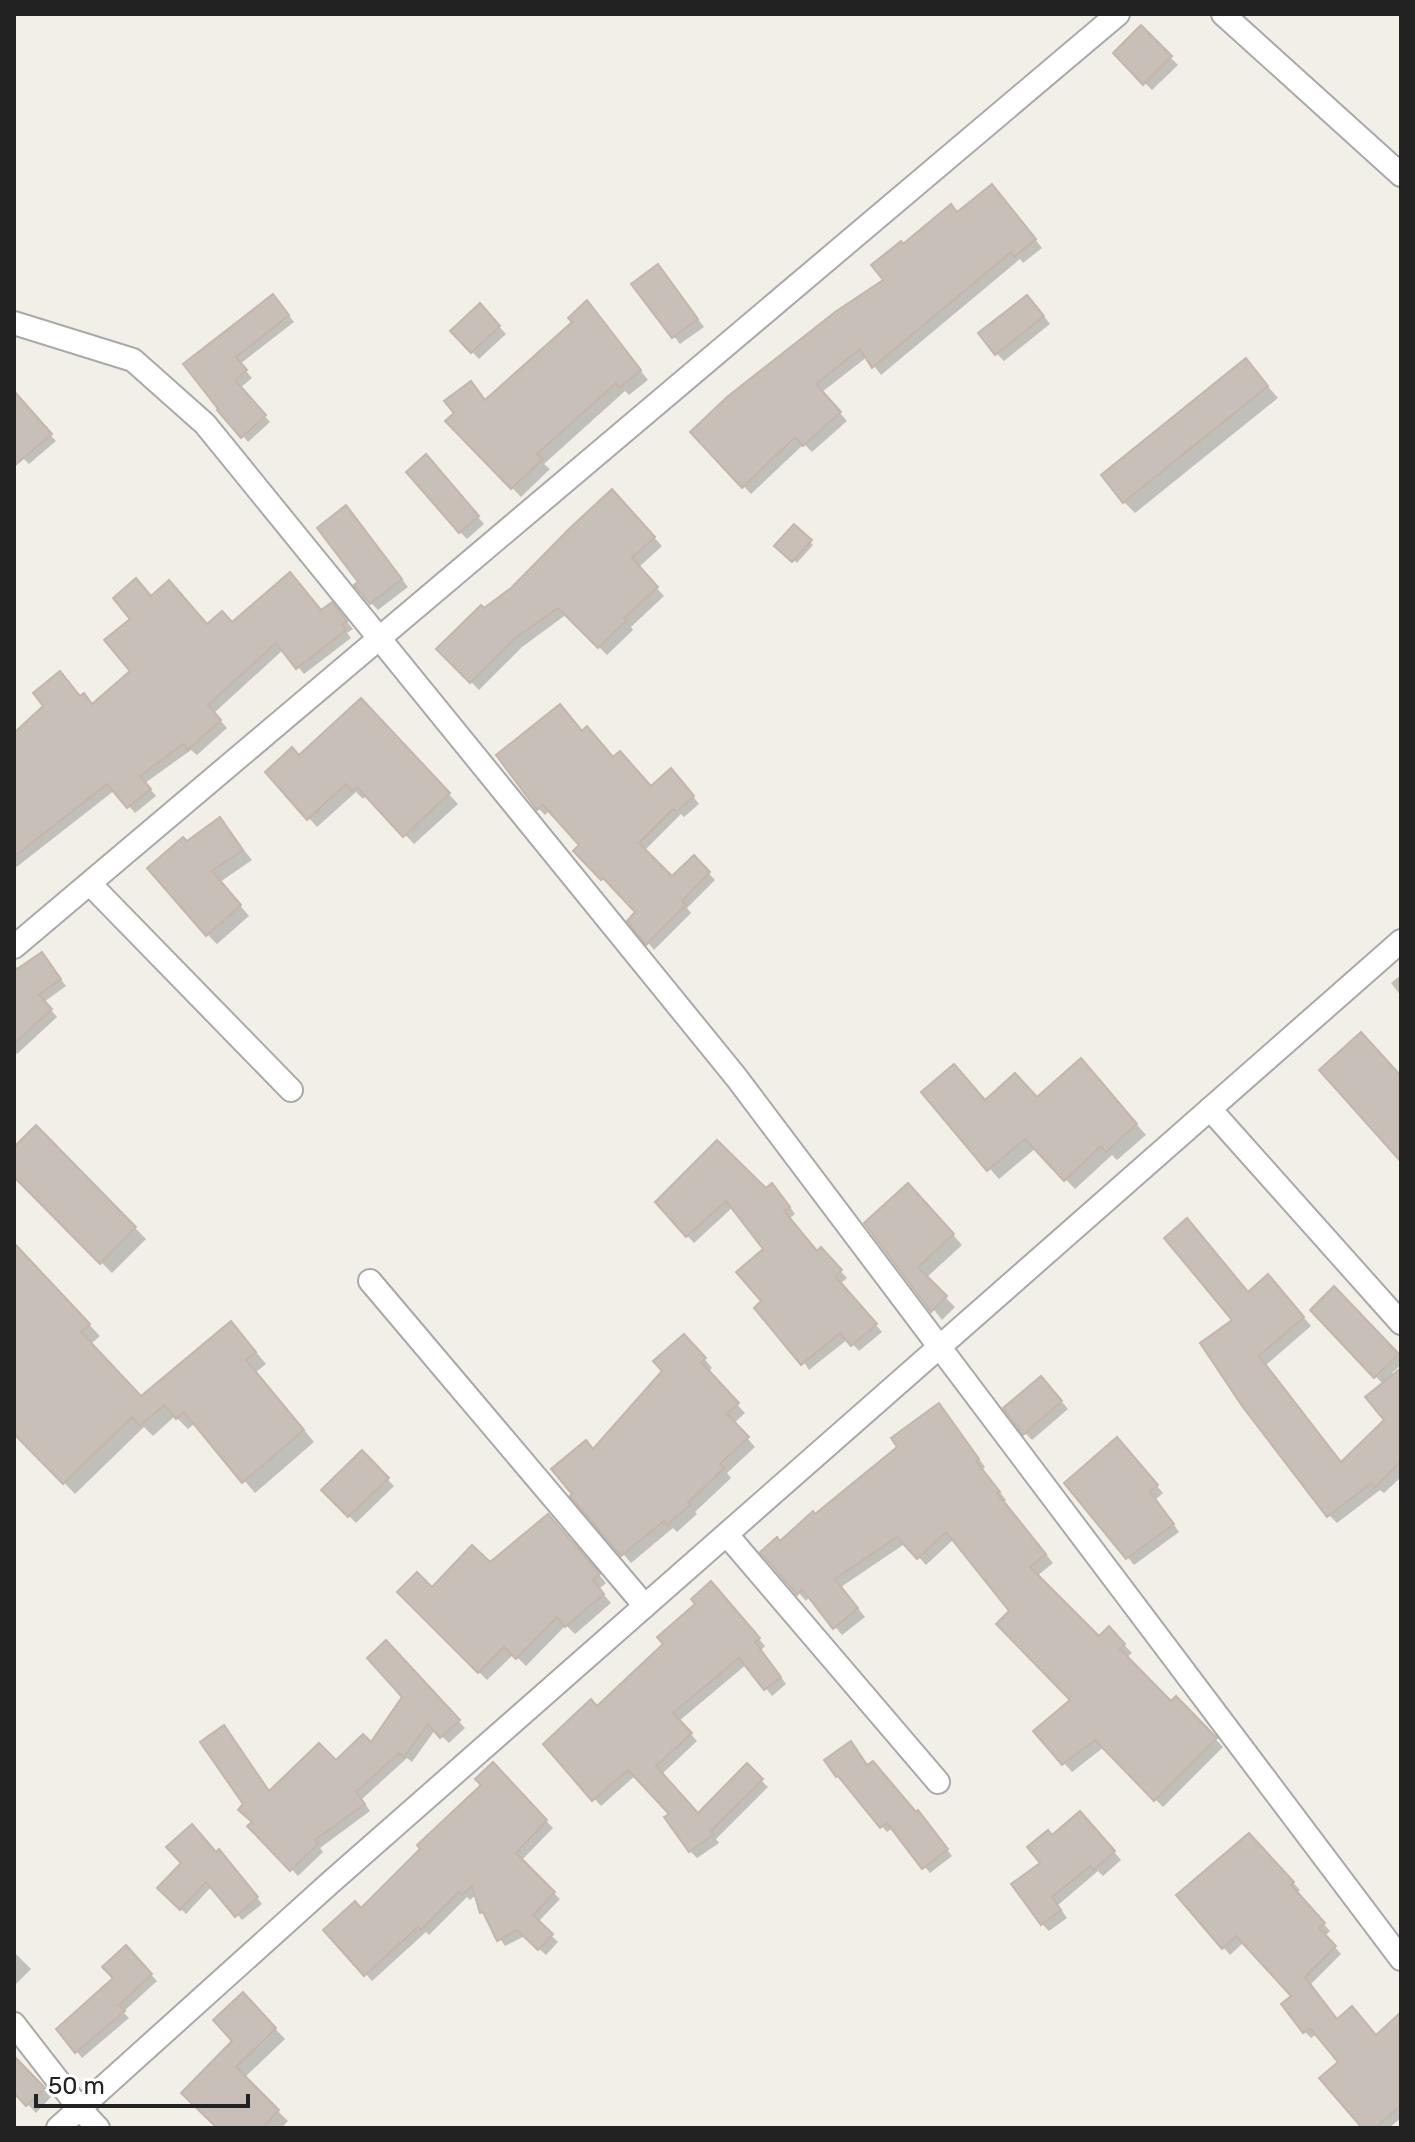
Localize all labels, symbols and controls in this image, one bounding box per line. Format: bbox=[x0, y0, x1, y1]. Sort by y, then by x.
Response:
scale bar bbox=[36, 2058, 248, 2108]
text: 50 m bbox=[48, 2072, 105, 2100]

